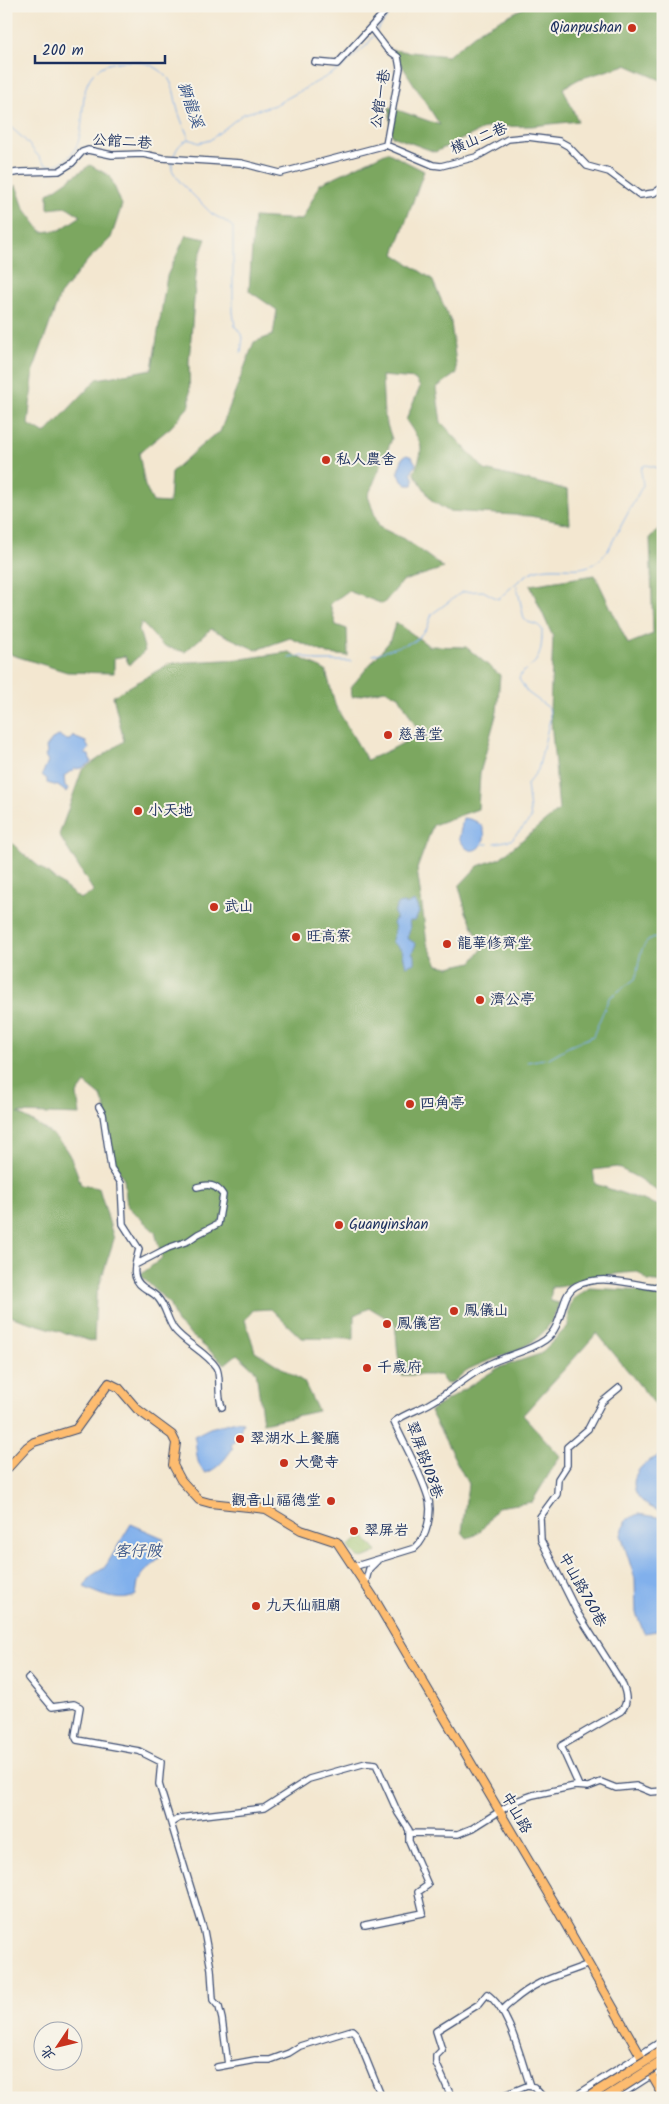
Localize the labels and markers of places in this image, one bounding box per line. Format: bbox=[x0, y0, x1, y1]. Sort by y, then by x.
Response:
place label: Qianpushan bbox=[550, 16, 622, 40]
marker: Qianpushan bbox=[626, 22, 638, 34]
place label: 私人農舍 bbox=[336, 448, 396, 472]
marker: 私人農舍 bbox=[320, 454, 332, 466]
place label: 慈善堂 bbox=[398, 723, 443, 747]
marker: 慈善堂 bbox=[382, 729, 394, 741]
place label: 小天地 bbox=[148, 799, 193, 823]
marker: 小天地 bbox=[132, 805, 144, 817]
place label: 武山 bbox=[224, 895, 254, 919]
marker: 武山 bbox=[208, 901, 220, 913]
place label: 旺高寮 bbox=[306, 925, 351, 949]
marker: 旺高寮 bbox=[290, 931, 302, 943]
place label: 龍華修齊堂 bbox=[457, 932, 532, 956]
marker: 龍華修齊堂 bbox=[441, 938, 453, 950]
place label: 濟公亭 bbox=[490, 988, 535, 1012]
marker: 濟公亭 bbox=[474, 994, 486, 1006]
place label: 四角亭 bbox=[420, 1092, 465, 1116]
marker: 四角亭 bbox=[404, 1098, 416, 1110]
place label: Guanyinshan bbox=[349, 1213, 428, 1237]
marker: Guanyinshan bbox=[333, 1219, 345, 1231]
place label: 鳳儀山 bbox=[464, 1299, 509, 1323]
marker: 鳳儀山 bbox=[448, 1305, 460, 1317]
place label: 鳳儀宮 bbox=[397, 1312, 442, 1336]
marker: 鳳儀宮 bbox=[381, 1318, 393, 1330]
place label: 千歲府 bbox=[377, 1356, 422, 1380]
marker: 千歲府 bbox=[361, 1362, 373, 1374]
place label: 翠湖水上餐廳 bbox=[250, 1427, 340, 1451]
marker: 翠湖水上餐廳 bbox=[234, 1433, 246, 1445]
place label: 大覺寺 bbox=[294, 1451, 339, 1475]
marker: 大覺寺 bbox=[278, 1457, 290, 1469]
place label: 觀音山福德堂 bbox=[231, 1489, 321, 1513]
marker: 觀音山福德堂 bbox=[325, 1495, 337, 1507]
place label: 翠屏岩 bbox=[364, 1519, 409, 1543]
marker: 翠屏岩 bbox=[348, 1525, 360, 1537]
place label: 九天仙祖廟 bbox=[266, 1594, 341, 1618]
marker: 九天仙祖廟 bbox=[250, 1600, 262, 1612]

